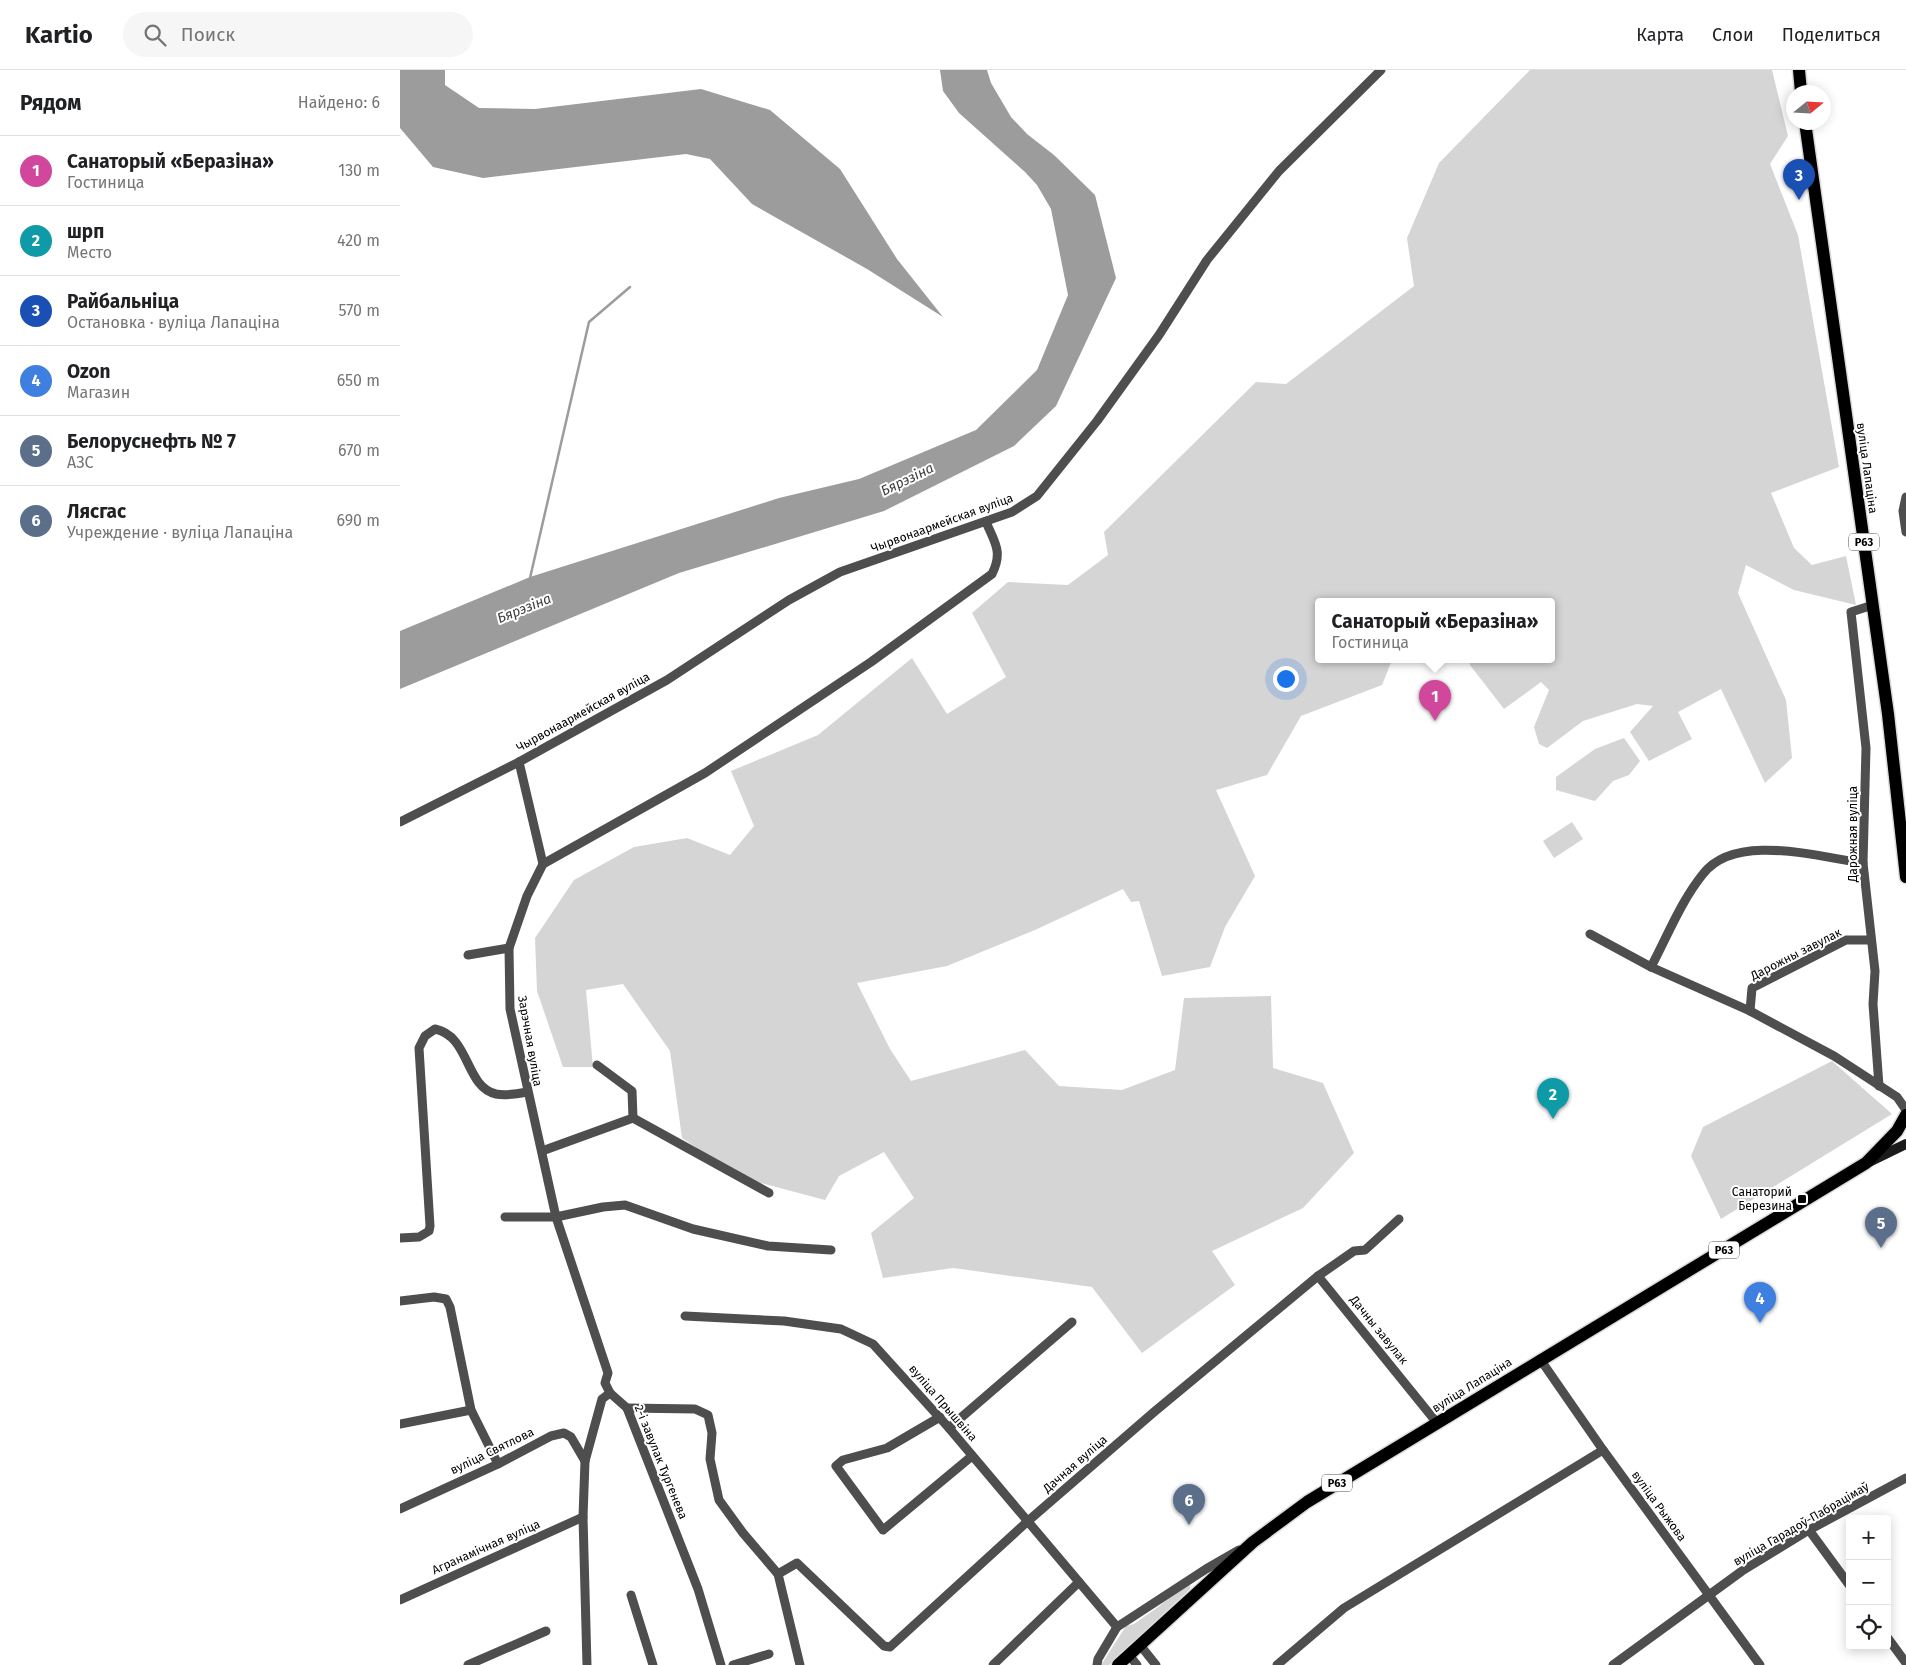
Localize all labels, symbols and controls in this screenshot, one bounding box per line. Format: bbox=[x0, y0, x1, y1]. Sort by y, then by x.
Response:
search box bbox=[123, 12, 473, 57]
text: Kartio bbox=[25, 21, 93, 49]
icon: search bbox=[141, 21, 169, 49]
text: Поиск bbox=[181, 23, 235, 46]
text: Карта bbox=[1636, 24, 1684, 46]
text: Слои bbox=[1712, 24, 1754, 46]
text: Поделиться bbox=[1782, 24, 1881, 46]
north arrow bbox=[1786, 85, 1831, 130]
text: Рядом bbox=[20, 90, 81, 116]
text: Найдено: 6 bbox=[298, 93, 380, 112]
text: Санаторый «Беразіна» bbox=[67, 150, 274, 173]
pin: 3 bbox=[1783, 159, 1815, 200]
text: 1 bbox=[32, 161, 40, 180]
text: 130 m bbox=[338, 161, 380, 180]
text: Гостиница bbox=[67, 173, 145, 192]
text: шрп bbox=[67, 220, 104, 243]
text: 2 bbox=[32, 231, 40, 250]
text: 420 m bbox=[337, 231, 380, 250]
text: Место bbox=[67, 243, 112, 262]
text: Райбальніца bbox=[67, 290, 179, 313]
text: 3 bbox=[32, 301, 40, 320]
text: 570 m bbox=[339, 301, 380, 320]
text: Остановка · вуліца Лапаціна bbox=[67, 313, 280, 332]
text: Ozon bbox=[67, 360, 111, 383]
text: 4 bbox=[31, 371, 41, 390]
text: 650 m bbox=[337, 371, 380, 390]
text: Магазин bbox=[67, 383, 130, 402]
street label: вуліца Лапаціна bbox=[1854, 422, 1880, 514]
text: Белоруснефть № 7 bbox=[67, 430, 236, 453]
text: 5 bbox=[32, 441, 40, 460]
text: 670 m bbox=[338, 441, 380, 460]
text: АЗС bbox=[67, 453, 93, 472]
water label: Бярэзіна bbox=[878, 459, 936, 500]
street label: Чырвонаармейская вуліца bbox=[869, 491, 1015, 555]
text: Лясгас bbox=[67, 500, 126, 523]
text: 6 bbox=[31, 511, 41, 530]
text: 690 m bbox=[336, 511, 380, 530]
text: Учреждение · вуліца Лапаціна bbox=[67, 523, 293, 542]
road number: Р63 bbox=[1849, 534, 1879, 551]
water label: Бярэзіна bbox=[495, 590, 554, 627]
popup bbox=[1315, 598, 1555, 663]
text: Санаторый «Беразіна» bbox=[1332, 610, 1539, 633]
text: Гостиница bbox=[1332, 633, 1409, 652]
your location bbox=[1273, 666, 1299, 692]
street label: Чырвонаармейская вуліца bbox=[514, 669, 652, 755]
pin: 1 bbox=[1419, 680, 1451, 721]
street label: Дарожная вуліца bbox=[1846, 786, 1860, 883]
street label: Дарожны завулак bbox=[1747, 925, 1844, 983]
street label: Зарэчная вуліца bbox=[515, 995, 545, 1087]
pin: 2 bbox=[1537, 1078, 1569, 1119]
place label: Санаторий Березина bbox=[1732, 1185, 1792, 1213]
marker: Санаторий Березина bbox=[1796, 1193, 1808, 1205]
pin: 5 bbox=[1865, 1207, 1897, 1248]
road number: Р63 bbox=[1709, 1242, 1739, 1258]
pin: 4 bbox=[1744, 1282, 1776, 1323]
street label: Дачны завулак bbox=[1346, 1292, 1411, 1368]
street label: вуліца Лапаціна bbox=[1429, 1355, 1515, 1415]
street label: вуліца Прышвіна bbox=[906, 1362, 980, 1444]
street label: 2-і завулак Тургенева bbox=[632, 1403, 690, 1521]
street label: вуліца Святлова bbox=[448, 1425, 536, 1477]
street label: Дачная вуліца bbox=[1039, 1432, 1110, 1496]
street label: вуліца Рыжова bbox=[1629, 1468, 1689, 1544]
road number: Р63 bbox=[1322, 1475, 1352, 1492]
street label: вуліца Гарадоў-Пабрацімаў bbox=[1731, 1479, 1871, 1569]
pin: 6 bbox=[1173, 1484, 1205, 1525]
map controls bbox=[1846, 1515, 1891, 1650]
button: + bbox=[1846, 1515, 1891, 1560]
street label: Агранамічная вуліца bbox=[430, 1517, 542, 1577]
button: − bbox=[1846, 1560, 1891, 1605]
button: locate bbox=[1846, 1605, 1891, 1650]

